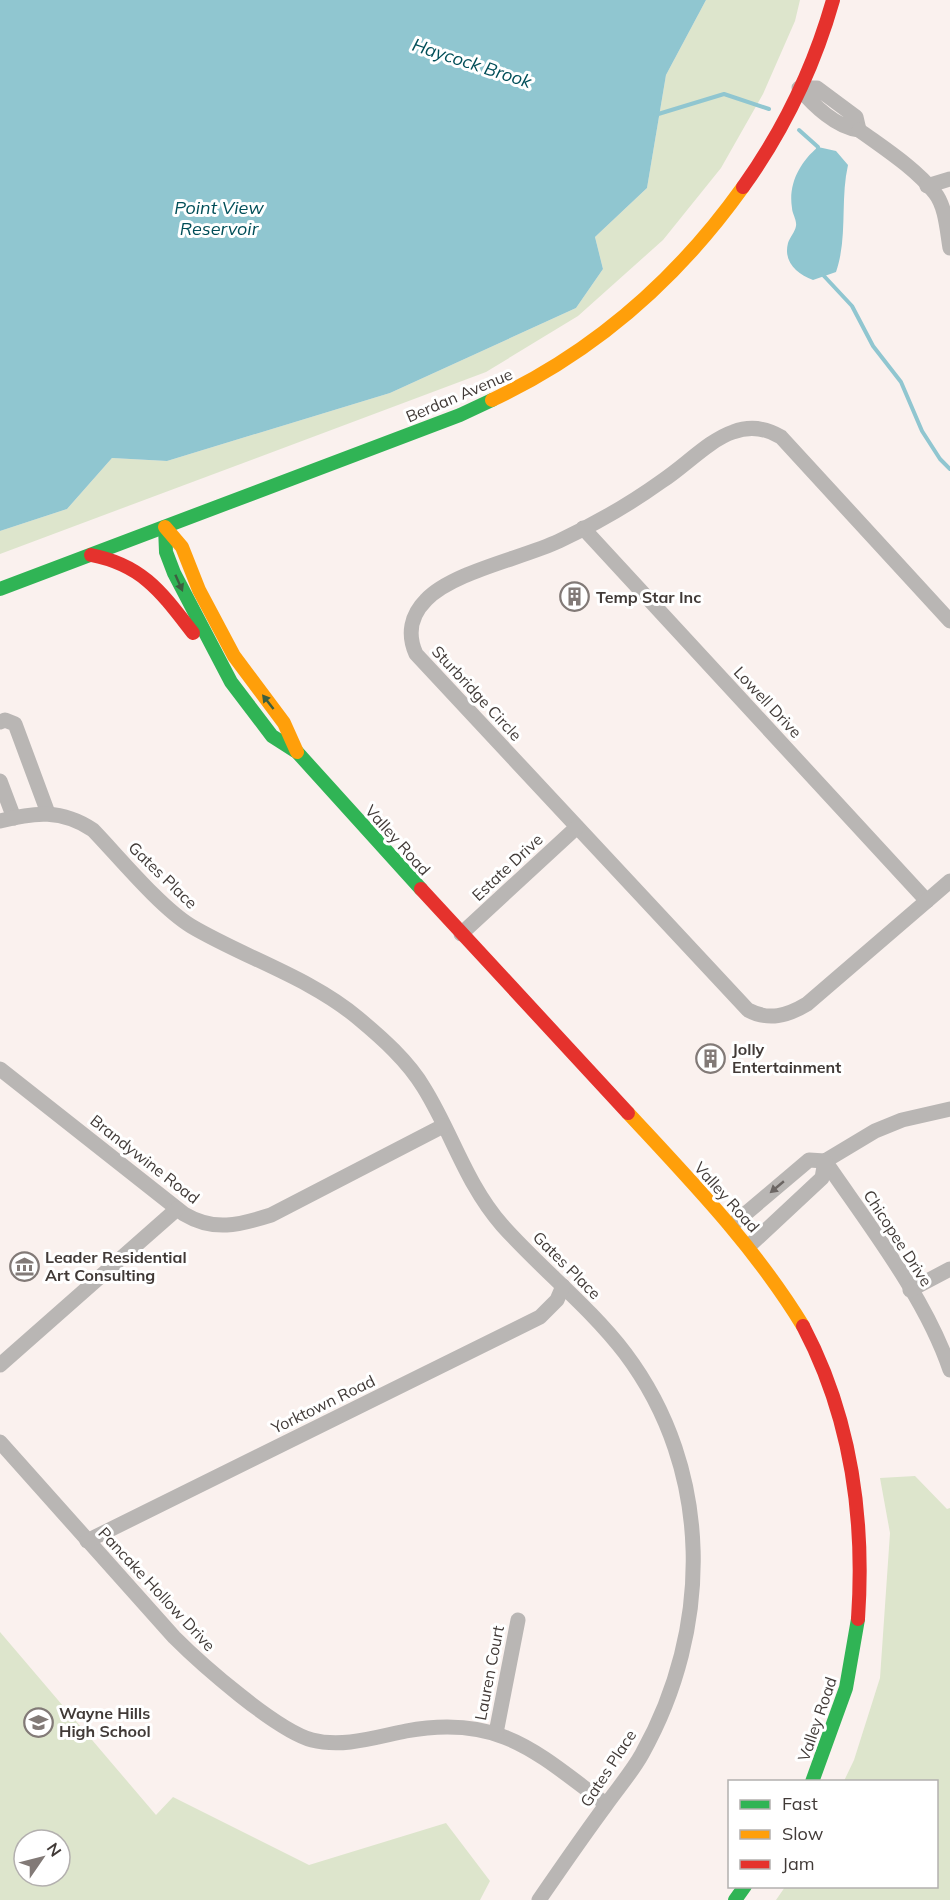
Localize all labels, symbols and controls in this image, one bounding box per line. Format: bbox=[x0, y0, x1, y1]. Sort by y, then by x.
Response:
water label: Haycock Brook bbox=[409, 33, 535, 93]
water label: Point View Reservoir bbox=[174, 196, 264, 240]
street label: Berdan Avenue bbox=[403, 364, 515, 426]
one-way arrow bbox=[175, 574, 184, 592]
building icon: Temp Star Inc bbox=[559, 581, 591, 613]
place label: Temp Star Inc bbox=[596, 587, 701, 607]
street label: Sturbridge Circle bbox=[428, 641, 526, 745]
street label: Lowell Drive bbox=[730, 662, 806, 742]
one-way arrow bbox=[261, 694, 274, 710]
street label: Valley Road bbox=[361, 801, 435, 879]
street label: Estate Drive bbox=[467, 829, 547, 905]
street label: Gates Place bbox=[124, 837, 202, 913]
place label: Jolly Entertainment bbox=[732, 1039, 841, 1077]
building icon: Jolly Entertainment bbox=[695, 1042, 727, 1074]
street label: Brandywine Road bbox=[86, 1110, 204, 1208]
street label: Valley Road bbox=[690, 1158, 764, 1236]
one-way arrow bbox=[770, 1180, 785, 1193]
street label: Chicopee Drive bbox=[859, 1186, 937, 1290]
street label: Gates Place bbox=[529, 1227, 605, 1303]
place label: Leader Residential Art Consulting bbox=[45, 1247, 187, 1285]
museum icon: Leader Residential Art Consulting bbox=[8, 1250, 40, 1282]
street label: Yorktown Road bbox=[267, 1370, 378, 1438]
street label: Pancake Hollow Drive bbox=[94, 1523, 220, 1655]
street label: Lauren Court bbox=[470, 1624, 508, 1722]
street label: Valley Road bbox=[793, 1674, 841, 1764]
place label: Wayne Hills High School bbox=[59, 1703, 151, 1741]
school or university icon: Wayne Hills High School bbox=[22, 1706, 54, 1738]
street label: Gates Place bbox=[576, 1726, 640, 1810]
legend bbox=[728, 1780, 938, 1888]
text: Fast bbox=[782, 1792, 818, 1815]
text: Slow bbox=[782, 1822, 824, 1845]
north arrow bbox=[12, 1828, 72, 1888]
text: N bbox=[43, 1839, 66, 1860]
text: Jam bbox=[782, 1852, 815, 1875]

